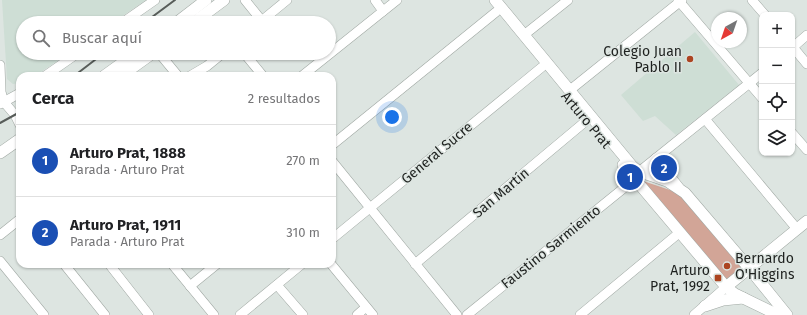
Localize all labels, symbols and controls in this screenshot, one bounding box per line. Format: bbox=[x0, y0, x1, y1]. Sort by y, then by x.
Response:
north arrow bbox=[711, 12, 747, 48]
map controls bbox=[759, 12, 795, 156]
button: + bbox=[759, 12, 795, 48]
search box bbox=[16, 16, 336, 60]
icon: search bbox=[30, 27, 52, 49]
text: Buscar aquí bbox=[62, 29, 142, 47]
place label: Colegio Juan Pablo II bbox=[603, 43, 682, 76]
button: − bbox=[759, 48, 795, 84]
marker: Colegio Juan Pablo II bbox=[685, 54, 695, 64]
button: locate bbox=[759, 84, 795, 120]
text: Cerca bbox=[32, 88, 74, 109]
street label: Arturo Prat bbox=[557, 88, 615, 153]
text: 2 resultados bbox=[248, 91, 320, 106]
your location bbox=[382, 107, 402, 127]
street label: General Sucre bbox=[398, 118, 476, 188]
button: layers bbox=[759, 120, 795, 156]
text: Arturo Prat, 1888 bbox=[70, 144, 186, 162]
text: 1 bbox=[42, 153, 48, 168]
text: 270 m bbox=[286, 153, 320, 168]
pin: 2 bbox=[651, 153, 677, 183]
text: Parada · Arturo Prat bbox=[70, 162, 184, 177]
pin: 1 bbox=[617, 162, 643, 192]
street label: San Martín bbox=[469, 165, 533, 221]
street label: Faustino Sarmiento bbox=[498, 202, 604, 292]
text: Arturo Prat, 1911 bbox=[70, 216, 181, 234]
text: 2 bbox=[42, 225, 48, 240]
text: 310 m bbox=[286, 225, 320, 240]
text: Parada · Arturo Prat bbox=[70, 234, 184, 249]
place label: Bernardo O'Higgins bbox=[735, 250, 795, 283]
marker: Bernardo O'Higgins bbox=[722, 261, 732, 271]
place label: Arturo Prat, 1992 bbox=[650, 262, 710, 295]
marker: Arturo Prat, 1992 bbox=[713, 273, 723, 283]

